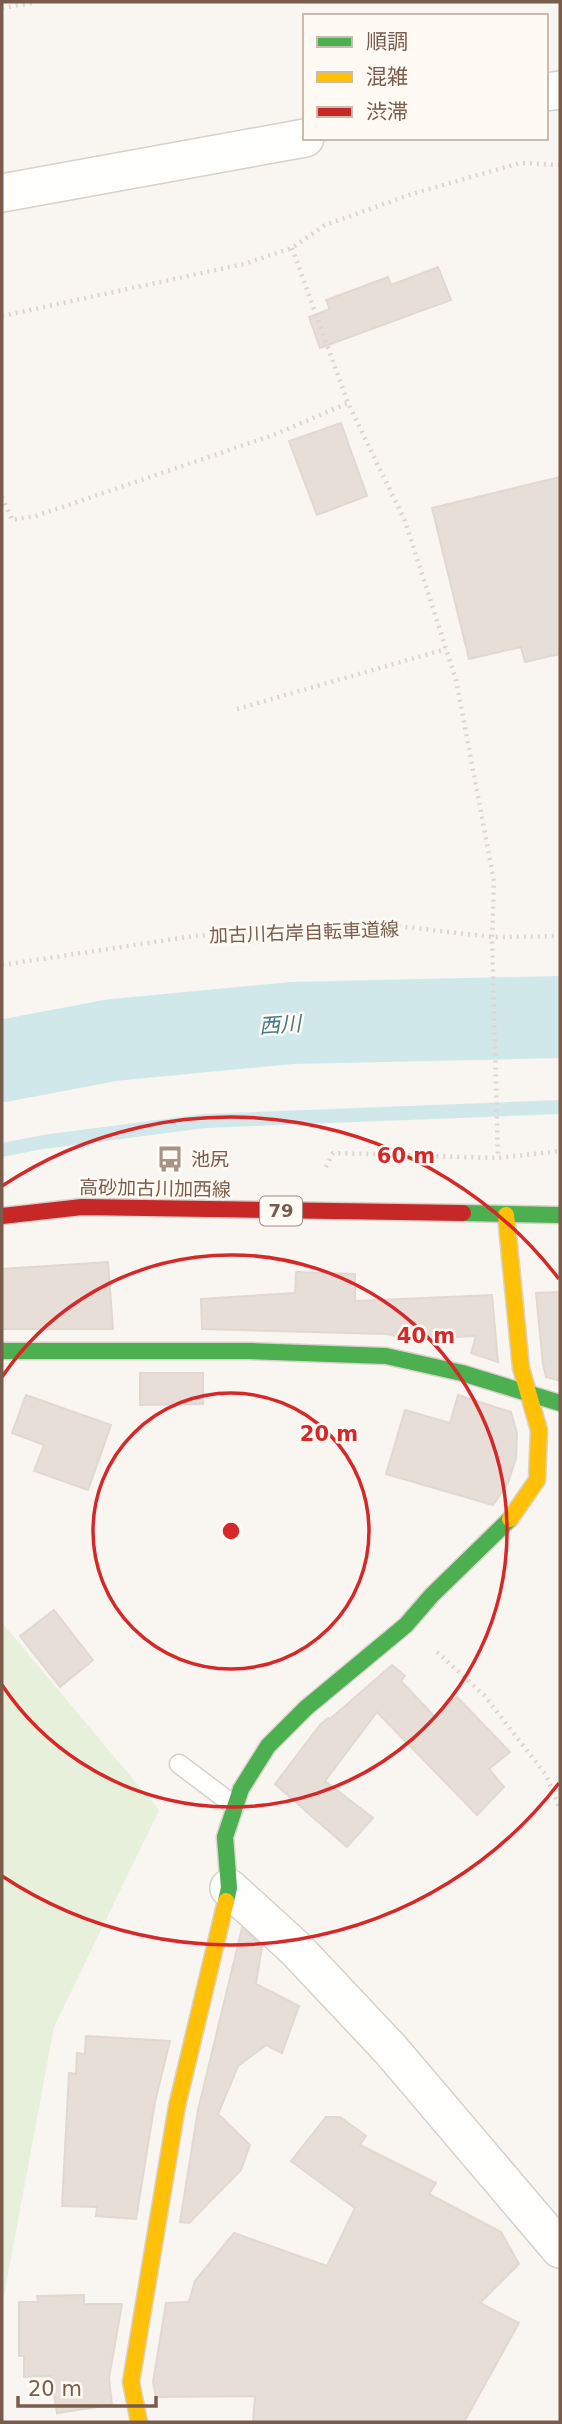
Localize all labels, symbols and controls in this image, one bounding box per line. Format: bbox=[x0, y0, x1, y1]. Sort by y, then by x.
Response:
legend bbox=[303, 14, 548, 140]
text: 順調 bbox=[366, 30, 408, 54]
text: 混雑 bbox=[366, 65, 408, 89]
text: 渋滞 bbox=[366, 100, 408, 124]
street label: 加古川右岸自転車道線 bbox=[209, 918, 399, 946]
water label: 西川 bbox=[258, 1011, 304, 1038]
bus stop icon: 池尻 bbox=[155, 1144, 185, 1174]
text: 60 m bbox=[377, 1144, 435, 1168]
place label: 池尻 bbox=[191, 1148, 229, 1170]
street label: 高砂加古川加西線 bbox=[79, 1176, 231, 1200]
road number: 79 bbox=[260, 1196, 302, 1226]
text: 40 m bbox=[397, 1324, 455, 1348]
text: 20 m bbox=[300, 1422, 358, 1446]
centre of rings bbox=[219, 1519, 243, 1543]
scale bar bbox=[18, 2364, 156, 2408]
text: 20 m bbox=[28, 2377, 82, 2401]

